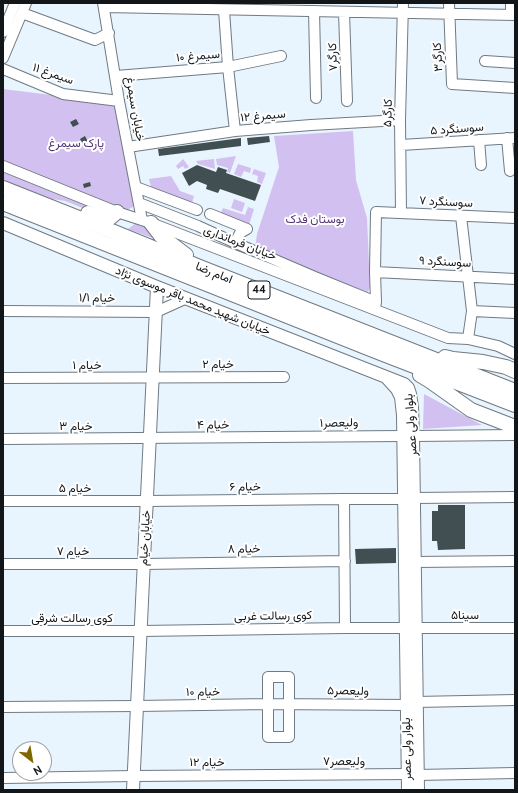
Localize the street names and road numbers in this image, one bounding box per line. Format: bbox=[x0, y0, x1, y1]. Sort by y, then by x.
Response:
street label: کارگر۳ bbox=[430, 42, 446, 72]
street label: کارگر۷ bbox=[325, 43, 341, 71]
street label: سیمرغ ۱۰ bbox=[175, 47, 221, 65]
street label: سیمرغ ۱۱ bbox=[31, 60, 75, 88]
street label: خیابان سیمرغ bbox=[122, 75, 148, 143]
street label: کارگر۵ bbox=[381, 99, 395, 127]
street label: سیمرغ ۱۲ bbox=[240, 107, 286, 125]
street label: سوسنگرد ۵ bbox=[430, 120, 484, 138]
street label: سوسنگرد ۷ bbox=[419, 193, 473, 211]
street label: خیابان فرمانداری bbox=[202, 222, 278, 264]
street label: سوسنگرد ۹ bbox=[418, 253, 472, 271]
street label: امام رضا bbox=[193, 259, 235, 287]
street label: خیابان شهید محمد باقر موسوی نژاد bbox=[113, 263, 273, 339]
road number: 44 bbox=[248, 281, 270, 299]
street label: خیام ۱/۱ bbox=[79, 290, 115, 306]
street label: خیام ۲ bbox=[202, 357, 234, 371]
street label: خیام ۱ bbox=[73, 358, 101, 372]
street label: بلوار ولی عصر bbox=[402, 393, 420, 457]
street label: ولیعصر۱ bbox=[320, 415, 358, 431]
street label: خیام ۴ bbox=[197, 418, 229, 432]
street label: خیام ۳ bbox=[59, 419, 93, 433]
street label: خیام ۶ bbox=[229, 480, 261, 494]
street label: خیام ۵ bbox=[59, 481, 91, 495]
street label: خیابان خیام bbox=[136, 510, 154, 566]
street label: خیام ۸ bbox=[228, 542, 260, 556]
street label: خیام ۷ bbox=[57, 544, 89, 558]
street label: کوی رسالت غربی bbox=[234, 608, 312, 624]
street label: سینا۵ bbox=[451, 608, 479, 622]
street label: کوی رسالت شرقی bbox=[31, 611, 113, 625]
street label: ولیعصر۵ bbox=[327, 683, 369, 699]
street label: خیام ۱۰ bbox=[186, 685, 220, 699]
street label: بلوار ولی عصر bbox=[399, 717, 415, 781]
street label: ولیعصر۷ bbox=[323, 754, 365, 768]
street label: خیام ۱۲ bbox=[189, 755, 225, 769]

